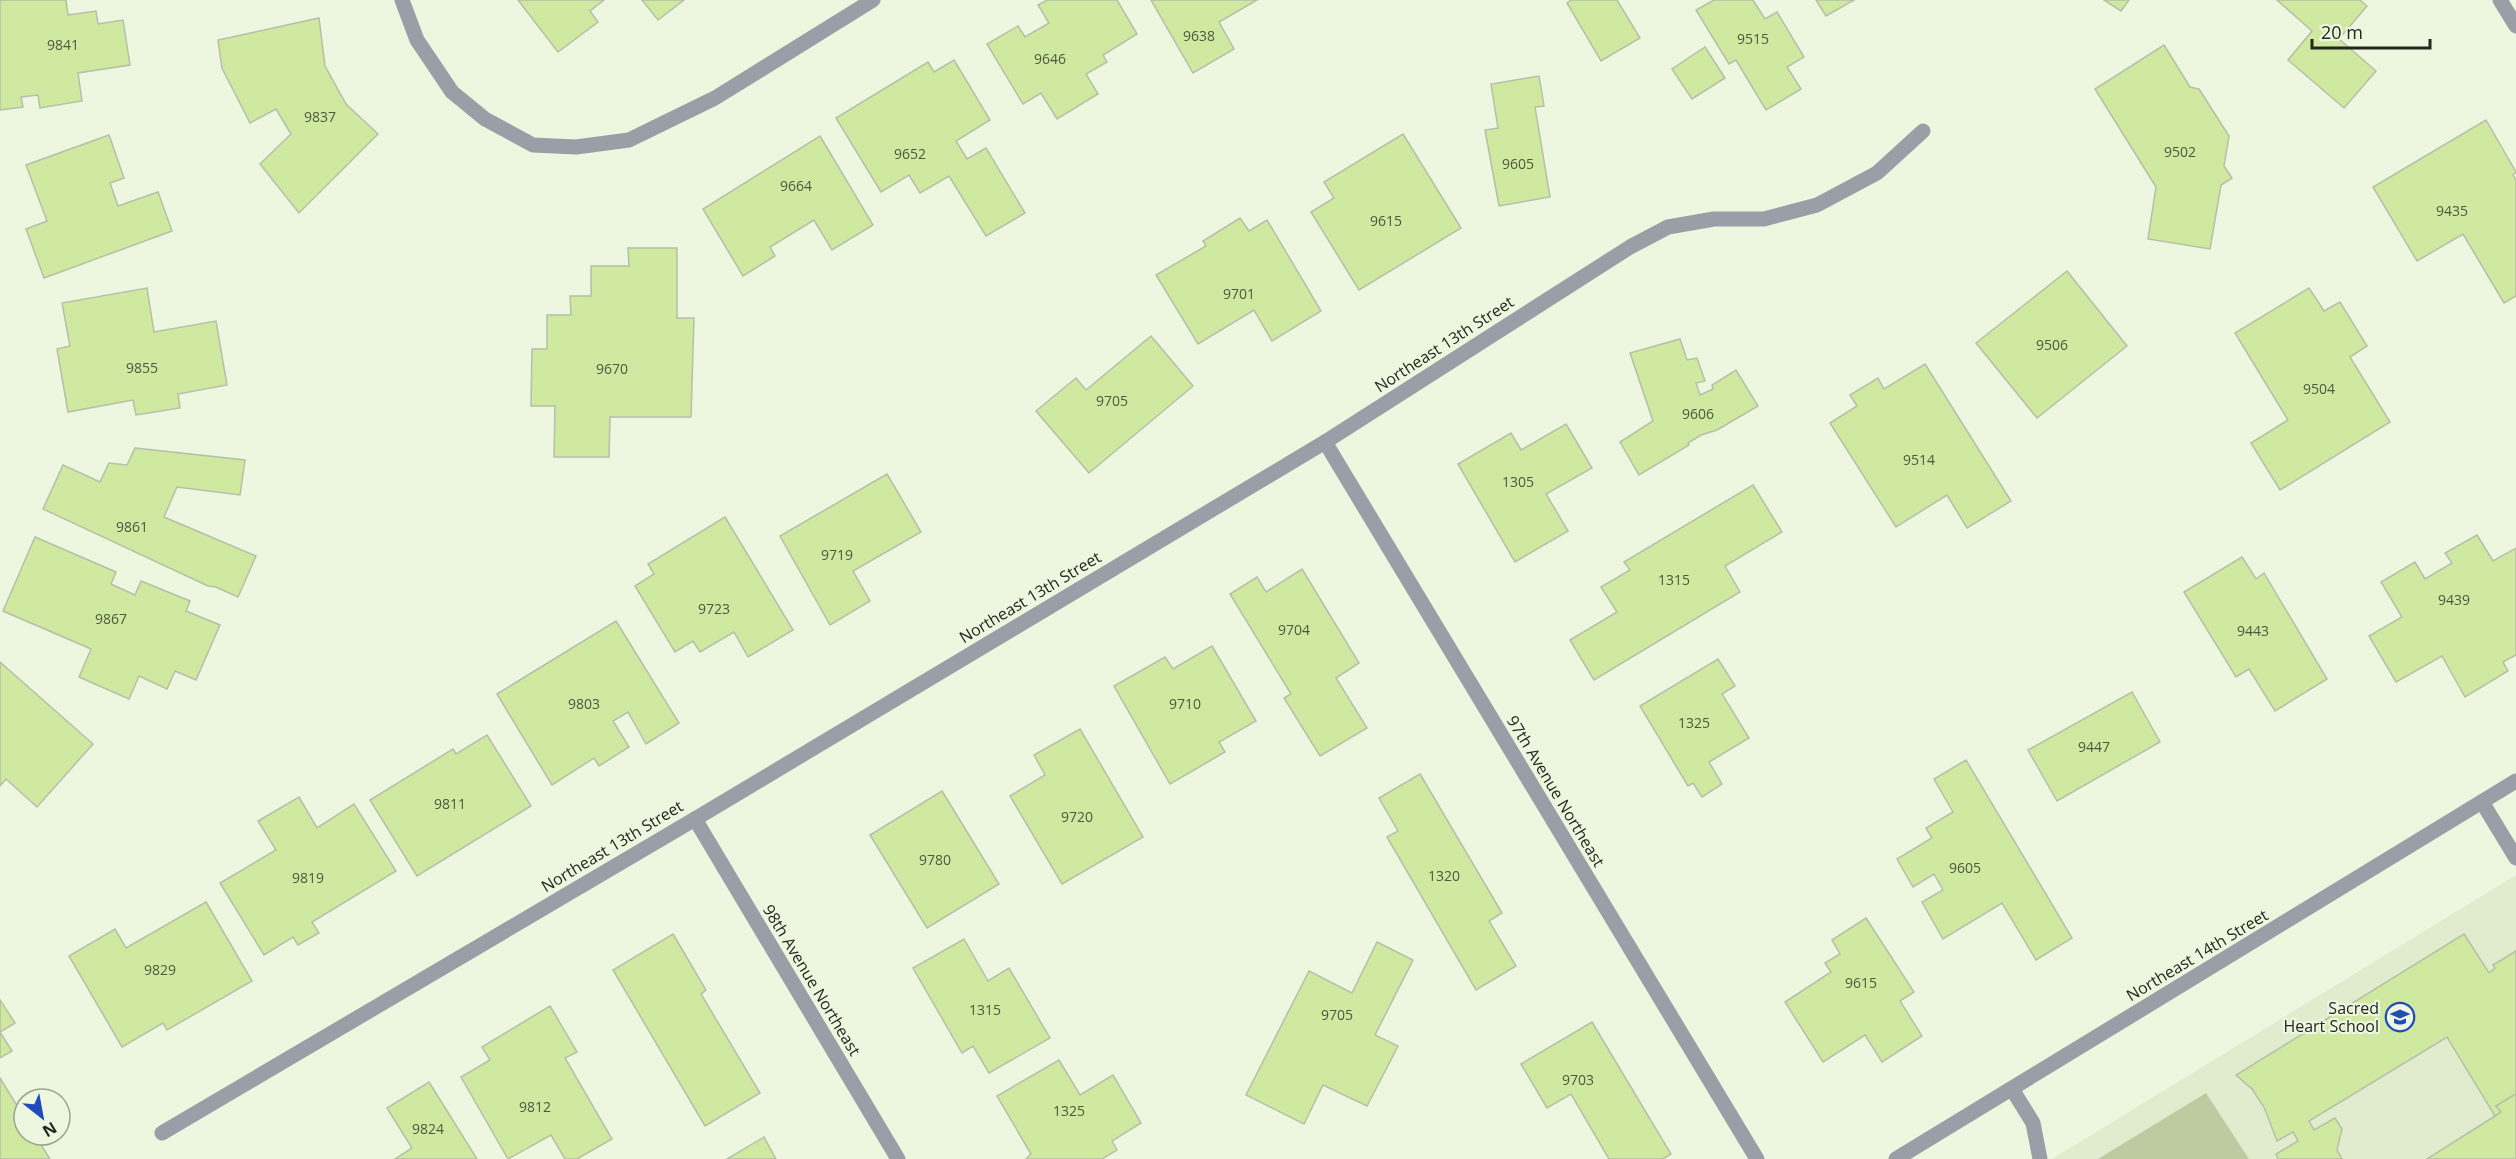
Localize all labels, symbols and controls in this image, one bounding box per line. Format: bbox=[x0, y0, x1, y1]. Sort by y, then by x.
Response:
scale bar bbox=[2312, 12, 2430, 50]
text: 20 m bbox=[2321, 20, 2363, 44]
house number: 9638 bbox=[1183, 26, 1215, 45]
house number: 9515 bbox=[1737, 29, 1769, 48]
house number: 9841 bbox=[47, 35, 79, 54]
house number: 9646 bbox=[1034, 49, 1066, 68]
house number: 9837 bbox=[304, 107, 336, 126]
house number: 9502 bbox=[2164, 142, 2196, 161]
house number: 9652 bbox=[894, 144, 926, 163]
house number: 9605 bbox=[1502, 154, 1534, 173]
house number: 9664 bbox=[780, 176, 812, 195]
house number: 9435 bbox=[2436, 201, 2468, 220]
house number: 9615 bbox=[1370, 211, 1402, 230]
house number: 9701 bbox=[1223, 284, 1255, 303]
street label: Northeast 13th Street bbox=[1370, 291, 1518, 397]
house number: 9506 bbox=[2036, 335, 2068, 354]
house number: 9855 bbox=[126, 358, 158, 377]
house number: 9670 bbox=[596, 359, 628, 378]
house number: 9504 bbox=[2303, 379, 2335, 398]
house number: 9705 bbox=[1096, 391, 1128, 410]
house number: 9606 bbox=[1682, 404, 1714, 423]
house number: 9514 bbox=[1903, 450, 1935, 469]
house number: 1305 bbox=[1502, 472, 1534, 491]
house number: 9861 bbox=[116, 517, 148, 536]
house number: 9719 bbox=[821, 545, 853, 564]
street label: Northeast 13th Street bbox=[955, 546, 1105, 648]
house number: 1315 bbox=[1658, 570, 1690, 589]
house number: 9439 bbox=[2438, 590, 2470, 609]
house number: 9723 bbox=[698, 599, 730, 618]
house number: 9867 bbox=[95, 609, 127, 628]
house number: 9704 bbox=[1278, 620, 1310, 639]
house number: 9443 bbox=[2237, 621, 2269, 640]
house number: 9803 bbox=[568, 694, 600, 713]
house number: 9710 bbox=[1169, 694, 1201, 713]
street label: 97th Avenue Northeast bbox=[1502, 711, 1610, 871]
house number: 1325 bbox=[1678, 713, 1710, 732]
house number: 9447 bbox=[2078, 737, 2110, 756]
house number: 9811 bbox=[434, 794, 466, 813]
street label: Northeast 13th Street bbox=[537, 795, 687, 897]
house number: 9720 bbox=[1061, 807, 1093, 826]
house number: 9780 bbox=[919, 850, 951, 869]
house number: 9605 bbox=[1949, 858, 1981, 877]
house number: 1320 bbox=[1428, 866, 1460, 885]
house number: 9819 bbox=[292, 868, 324, 887]
street label: 98th Avenue Northeast bbox=[758, 900, 866, 1060]
street label: Northeast 14th Street bbox=[2122, 904, 2272, 1006]
house number: 9829 bbox=[144, 960, 176, 979]
house number: 9615 bbox=[1845, 973, 1877, 992]
place label: Sacred Heart School bbox=[2283, 997, 2379, 1037]
house number: 1315 bbox=[969, 1000, 1001, 1019]
school or university icon: Sacred Heart School bbox=[2384, 1001, 2416, 1033]
house number: 9705 bbox=[1321, 1005, 1353, 1024]
house number: 9703 bbox=[1562, 1070, 1594, 1089]
north arrow bbox=[12, 1087, 72, 1147]
house number: 9812 bbox=[519, 1097, 551, 1116]
house number: 1325 bbox=[1053, 1101, 1085, 1120]
text: N bbox=[38, 1117, 61, 1143]
house number: 9824 bbox=[412, 1119, 444, 1138]

